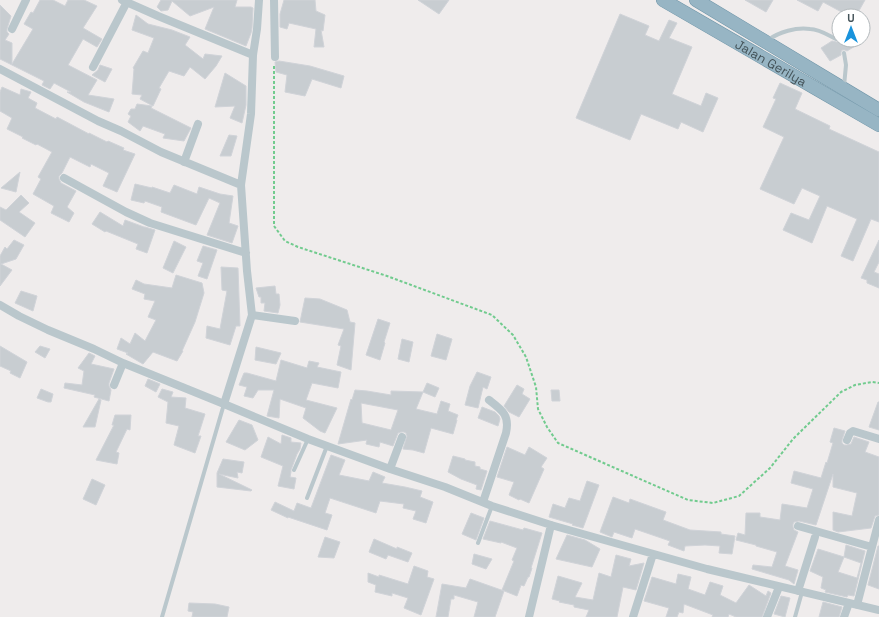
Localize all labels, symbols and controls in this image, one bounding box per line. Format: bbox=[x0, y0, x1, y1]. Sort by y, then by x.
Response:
north arrow bbox=[831, 8, 871, 48]
text: U bbox=[847, 11, 855, 25]
street label: Jalan Gerilya bbox=[732, 35, 810, 90]

